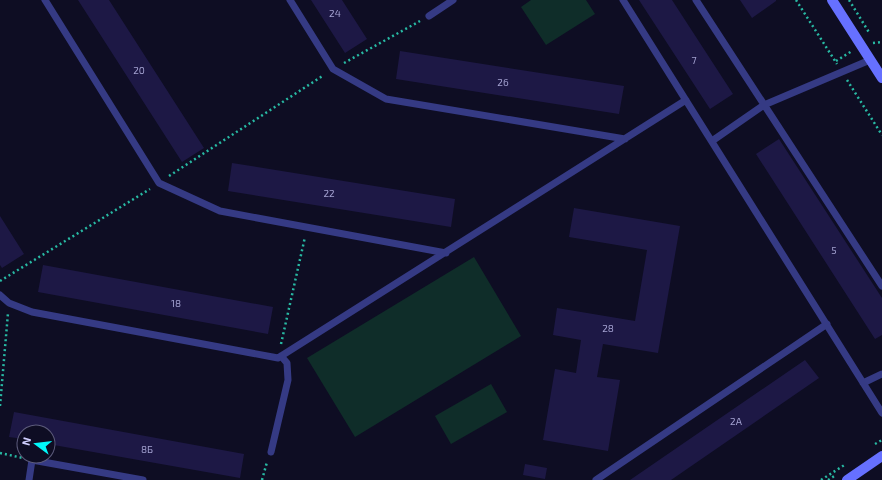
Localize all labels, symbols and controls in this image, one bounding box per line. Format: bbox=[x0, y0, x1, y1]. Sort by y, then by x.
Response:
house number: 24 bbox=[329, 7, 341, 19]
house number: 7 bbox=[691, 54, 697, 66]
house number: 20 bbox=[133, 64, 145, 76]
house number: 26 bbox=[497, 76, 509, 88]
house number: 22 bbox=[323, 187, 335, 199]
house number: 5 bbox=[831, 244, 837, 256]
house number: 18 bbox=[171, 297, 181, 309]
house number: 28 bbox=[602, 322, 614, 334]
house number: 2А bbox=[730, 415, 743, 427]
north arrow bbox=[16, 424, 56, 464]
text: N bbox=[19, 436, 33, 447]
house number: 8Б bbox=[141, 443, 153, 455]

